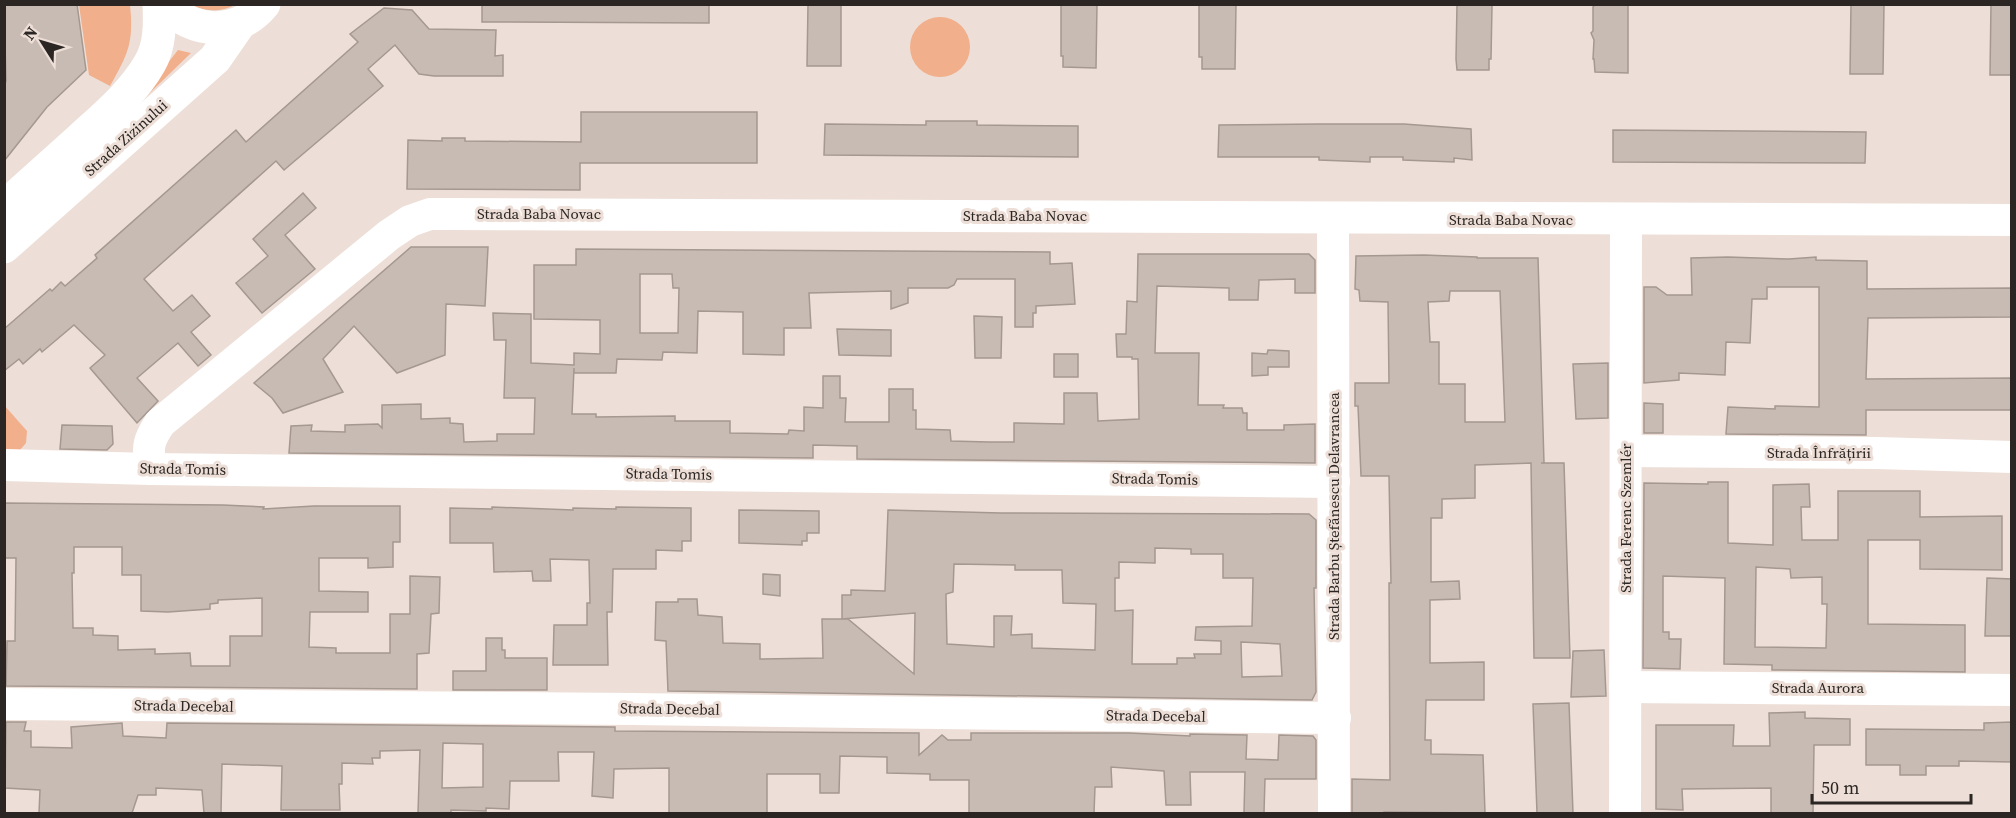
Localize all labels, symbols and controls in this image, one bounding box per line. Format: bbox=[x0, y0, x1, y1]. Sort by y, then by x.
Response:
north arrow bbox=[12, 12, 72, 72]
text: N bbox=[18, 21, 43, 44]
street label: Strada Zizinului bbox=[80, 95, 172, 181]
street label: Strada Baba Novac bbox=[477, 203, 601, 224]
street label: Strada Baba Novac bbox=[963, 205, 1087, 226]
street label: Strada Baba Novac bbox=[1449, 209, 1573, 230]
street label: Strada Barbu Ștefănescu Delavrancea bbox=[1323, 392, 1344, 640]
street label: Strada Înfrățirii bbox=[1767, 442, 1871, 463]
street label: Strada Ferenc Szemlér bbox=[1615, 443, 1636, 593]
street label: Strada Tomis bbox=[140, 457, 226, 480]
street label: Strada Tomis bbox=[626, 462, 712, 485]
street label: Strada Tomis bbox=[1112, 467, 1198, 490]
street label: Strada Aurora bbox=[1772, 677, 1865, 698]
street label: Strada Decebal bbox=[134, 694, 235, 717]
street label: Strada Decebal bbox=[620, 697, 721, 720]
street label: Strada Decebal bbox=[1106, 704, 1207, 727]
scale bar bbox=[1812, 767, 1971, 805]
text: 50 m bbox=[1821, 775, 1859, 800]

